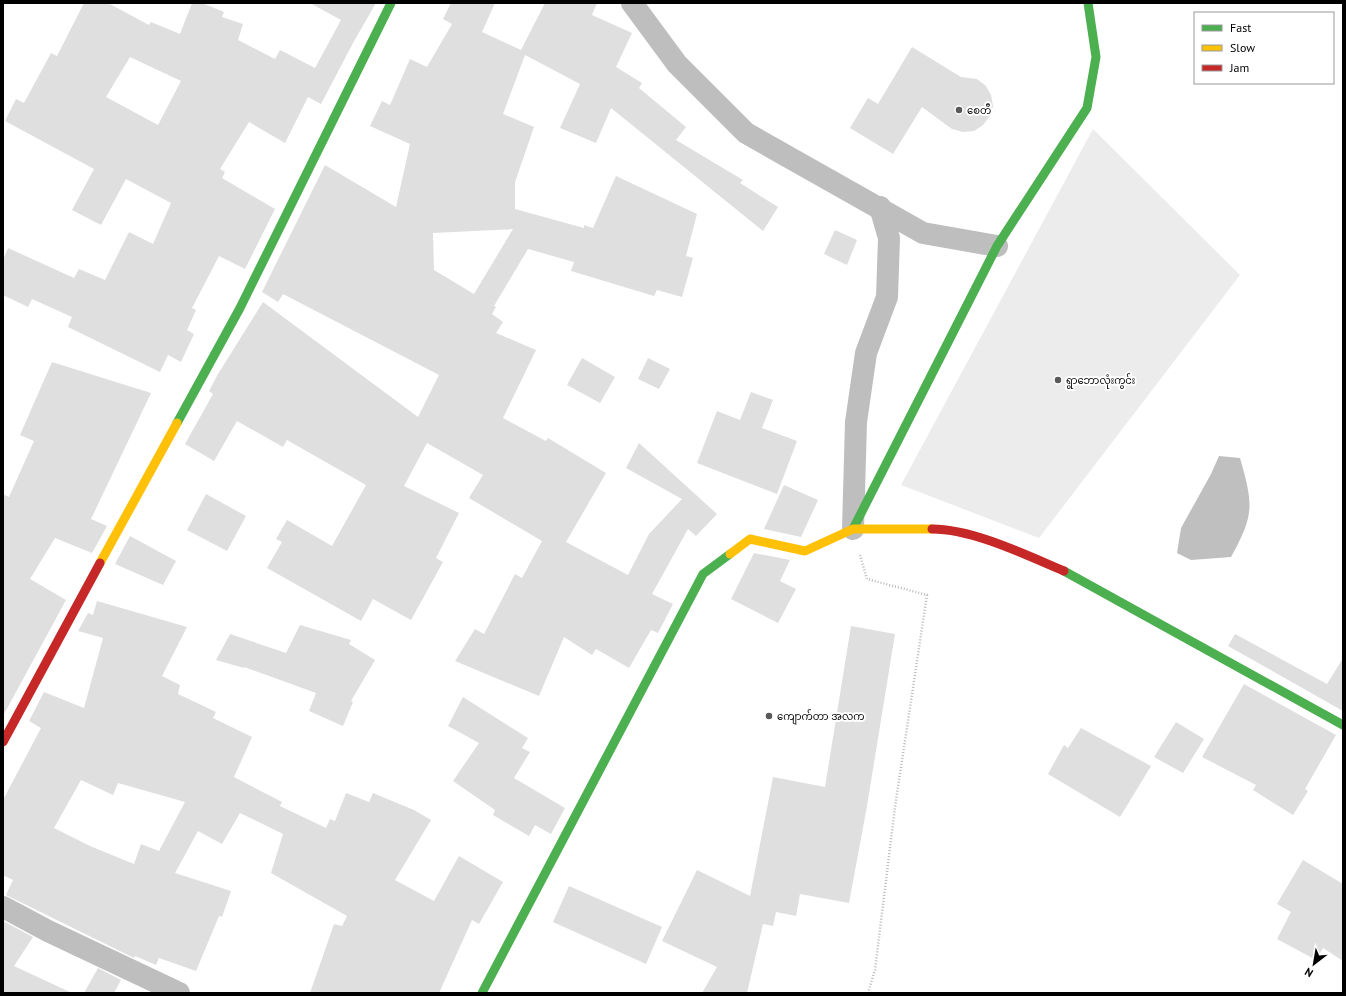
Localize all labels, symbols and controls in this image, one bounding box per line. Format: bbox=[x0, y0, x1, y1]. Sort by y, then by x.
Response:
legend bbox=[1194, 12, 1334, 84]
text: Fast bbox=[1230, 20, 1251, 35]
text: Slow bbox=[1230, 40, 1255, 55]
text: Jam bbox=[1229, 60, 1249, 75]
place label: စေတီ bbox=[967, 103, 991, 117]
marker: စေတီ bbox=[954, 105, 964, 115]
place label: ရွာဘောလုံးကွင်း bbox=[1066, 373, 1135, 389]
marker: ရွာဘောလုံးကွင်း bbox=[1053, 375, 1063, 385]
place label: ကျောက်တာ အလက bbox=[777, 709, 864, 725]
marker: ကျောက်တာ အလက bbox=[764, 711, 774, 721]
north arrow bbox=[1294, 944, 1334, 984]
text: N bbox=[1302, 965, 1316, 980]

